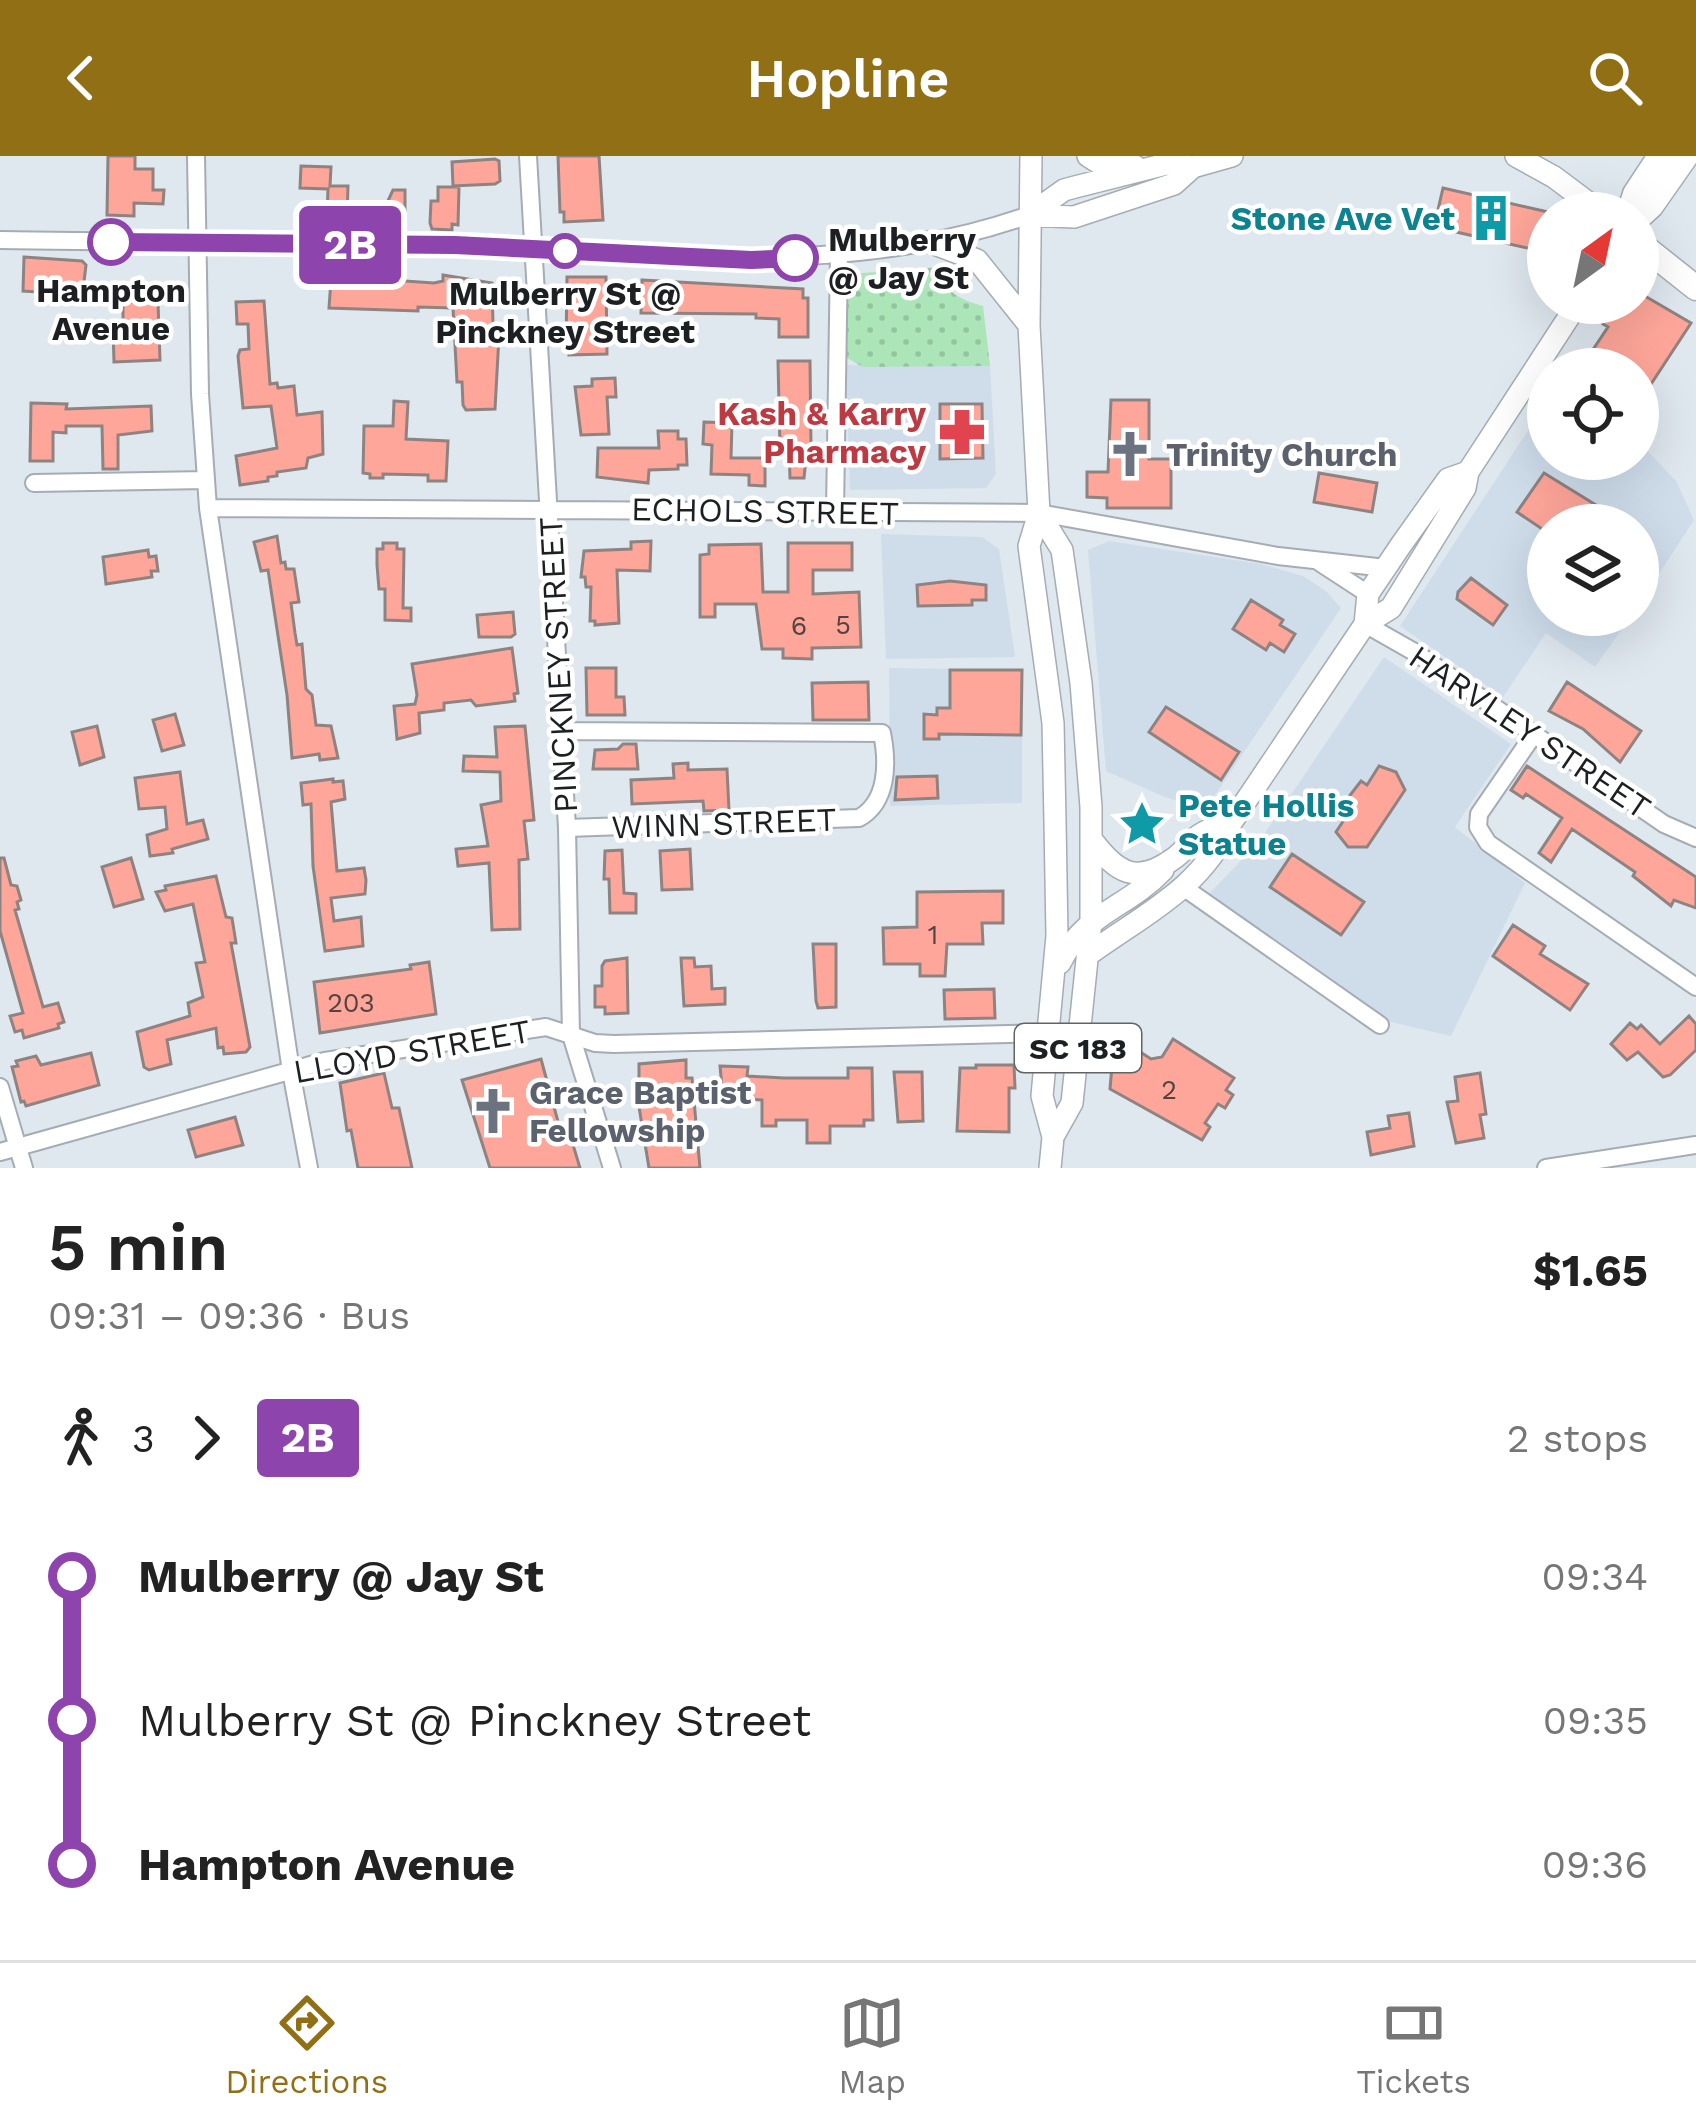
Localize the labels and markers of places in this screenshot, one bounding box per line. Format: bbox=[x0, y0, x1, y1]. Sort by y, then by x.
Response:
building icon: Stone Ave Vet bbox=[1466, 193, 1516, 243]
place label: Stone Ave Vet bbox=[1231, 199, 1456, 238]
marker: Hampton Avenue bbox=[89, 220, 133, 264]
place label: Mulberry @ Jay St bbox=[828, 220, 976, 297]
marker: Mulberry St @ Pinckney Street bbox=[549, 235, 581, 267]
marker: Mulberry @ Jay St bbox=[773, 236, 817, 280]
place label: Hampton Avenue bbox=[36, 271, 186, 348]
place label: Mulberry St @ Pinckney Street bbox=[435, 274, 695, 351]
place label: Kash & Karry Pharmacy bbox=[717, 394, 926, 471]
pharmacy icon: Kash & Karry Pharmacy bbox=[937, 407, 987, 457]
church icon: Trinity Church bbox=[1105, 429, 1155, 479]
place label: Trinity Church bbox=[1166, 435, 1398, 474]
place label: Pete Hollis Statue bbox=[1178, 786, 1354, 863]
place icon: Pete Hollis Statue bbox=[1117, 799, 1167, 849]
place label: Grace Baptist Fellowship bbox=[529, 1073, 752, 1150]
church icon: Grace Baptist Fellowship bbox=[468, 1086, 518, 1136]

